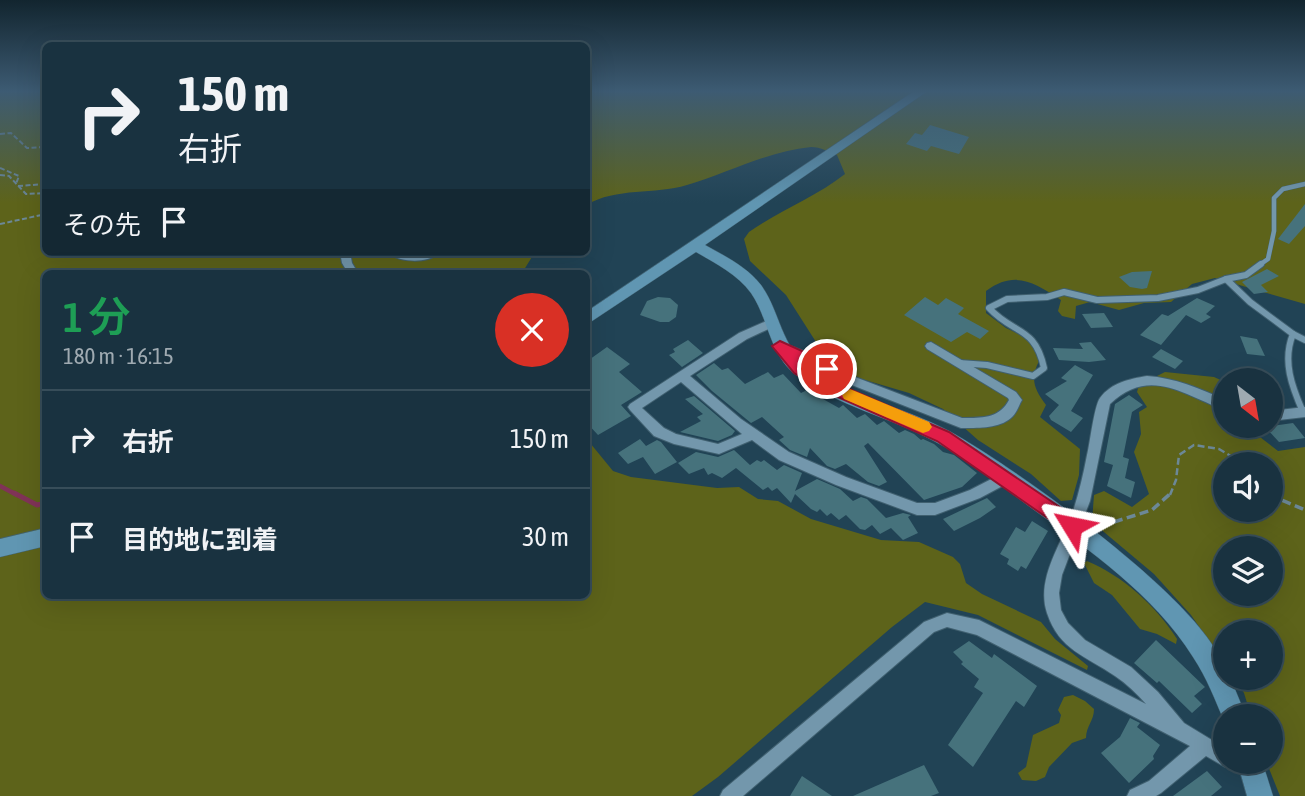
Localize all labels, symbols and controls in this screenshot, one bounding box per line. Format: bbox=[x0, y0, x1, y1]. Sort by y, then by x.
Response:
text: 150 m bbox=[178, 65, 289, 121]
icon: right bbox=[63, 70, 154, 161]
text: 右折 bbox=[178, 130, 242, 167]
icon: arrive bbox=[155, 203, 193, 241]
text: その先 bbox=[63, 210, 141, 240]
text: 1 分 bbox=[63, 293, 131, 341]
button: close bbox=[495, 293, 569, 367]
pin bbox=[797, 339, 857, 399]
text: 180 m · 16:15 bbox=[63, 343, 174, 369]
icon: arrive bbox=[808, 350, 846, 388]
north arrow bbox=[1213, 368, 1283, 438]
map controls bbox=[1213, 368, 1283, 774]
icon: right bbox=[63, 420, 101, 458]
text: 150 m bbox=[510, 424, 569, 454]
text: 右折 bbox=[122, 427, 174, 457]
button: sound bbox=[1213, 452, 1283, 522]
position arrow bbox=[1035, 489, 1109, 563]
icon: arrive bbox=[63, 518, 101, 556]
text: 30 m bbox=[522, 522, 569, 552]
text: 目的地に到着 bbox=[122, 525, 278, 555]
button: layers bbox=[1213, 536, 1283, 606]
button: + bbox=[1213, 620, 1283, 690]
button: − bbox=[1213, 704, 1283, 774]

